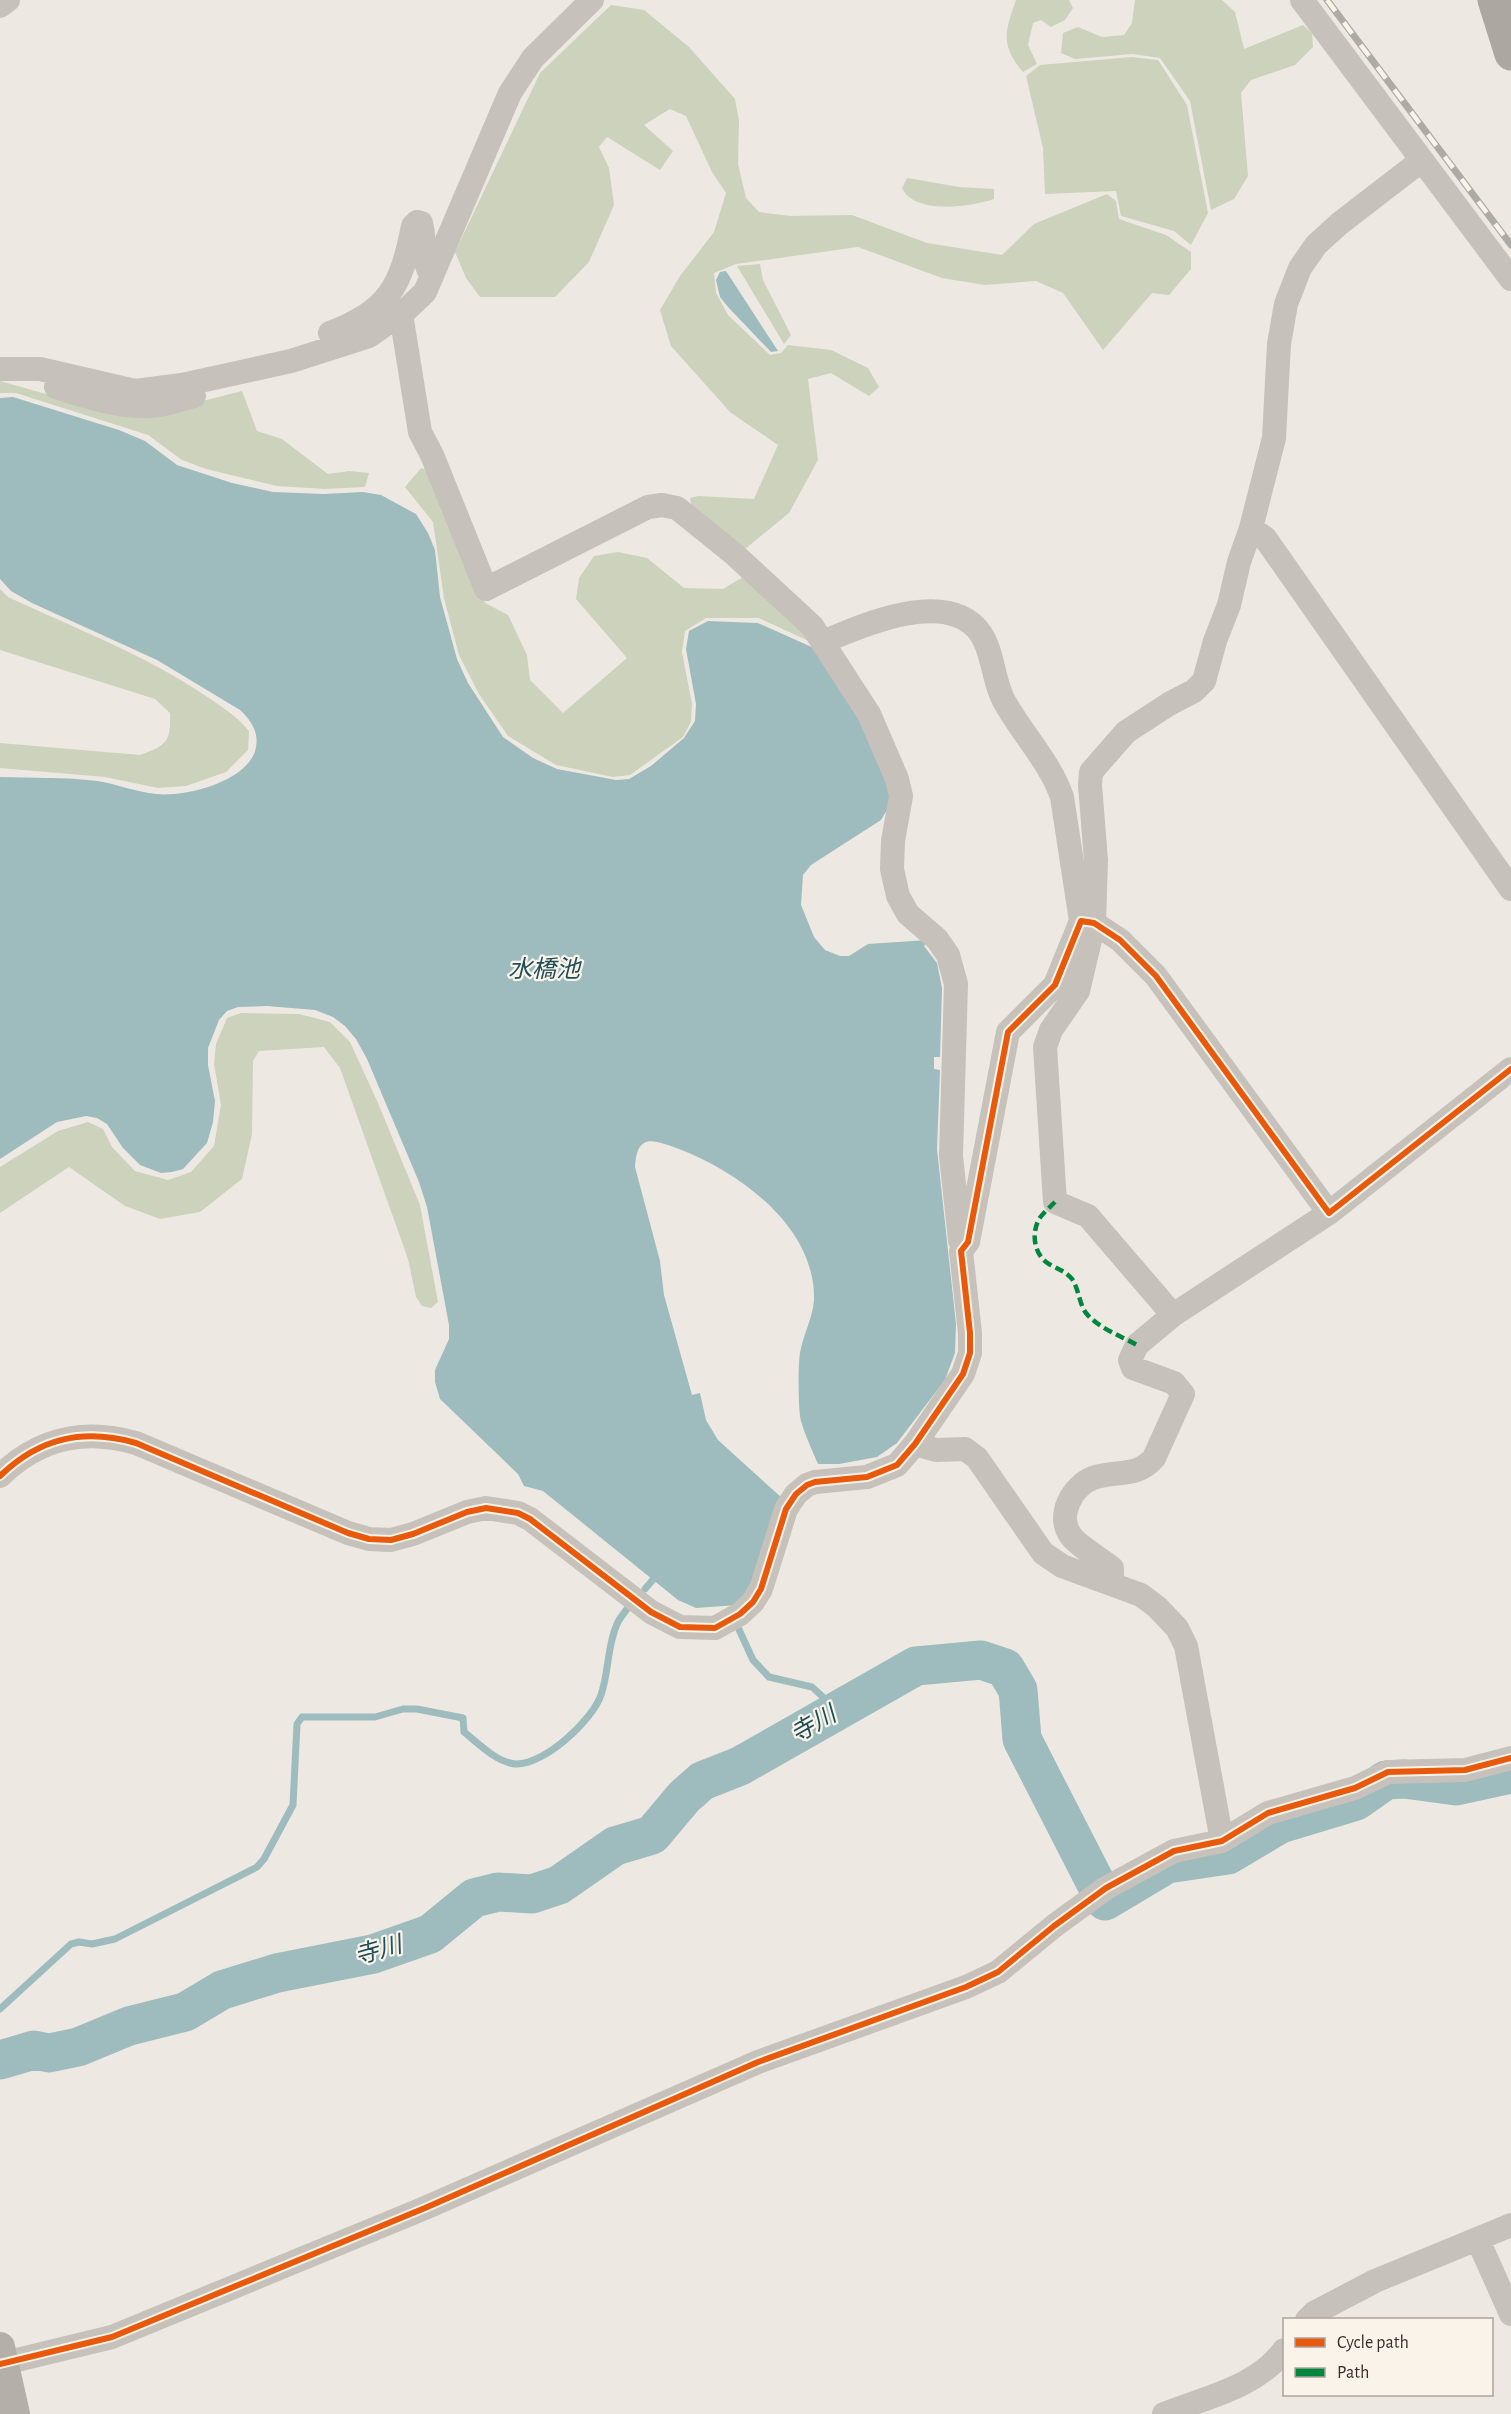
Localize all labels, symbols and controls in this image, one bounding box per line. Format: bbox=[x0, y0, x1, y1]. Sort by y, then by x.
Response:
water label: 水橋池 bbox=[508, 956, 582, 982]
water label: 寺川 bbox=[786, 1699, 843, 1747]
water label: 寺川 bbox=[351, 1930, 408, 1969]
legend bbox=[1283, 2318, 1493, 2396]
text: Cycle path bbox=[1337, 2334, 1409, 2352]
text: Path bbox=[1337, 2364, 1369, 2382]

